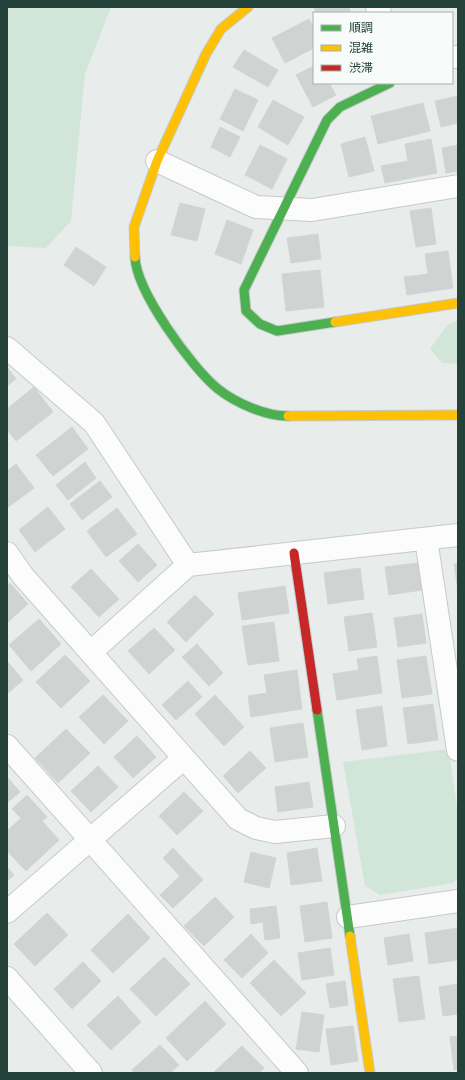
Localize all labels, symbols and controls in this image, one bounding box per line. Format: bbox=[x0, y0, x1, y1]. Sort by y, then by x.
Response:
legend bbox=[313, 12, 453, 84]
text: 順調 bbox=[349, 21, 373, 35]
text: 混雑 bbox=[349, 41, 373, 55]
text: 渋滞 bbox=[349, 61, 373, 75]

